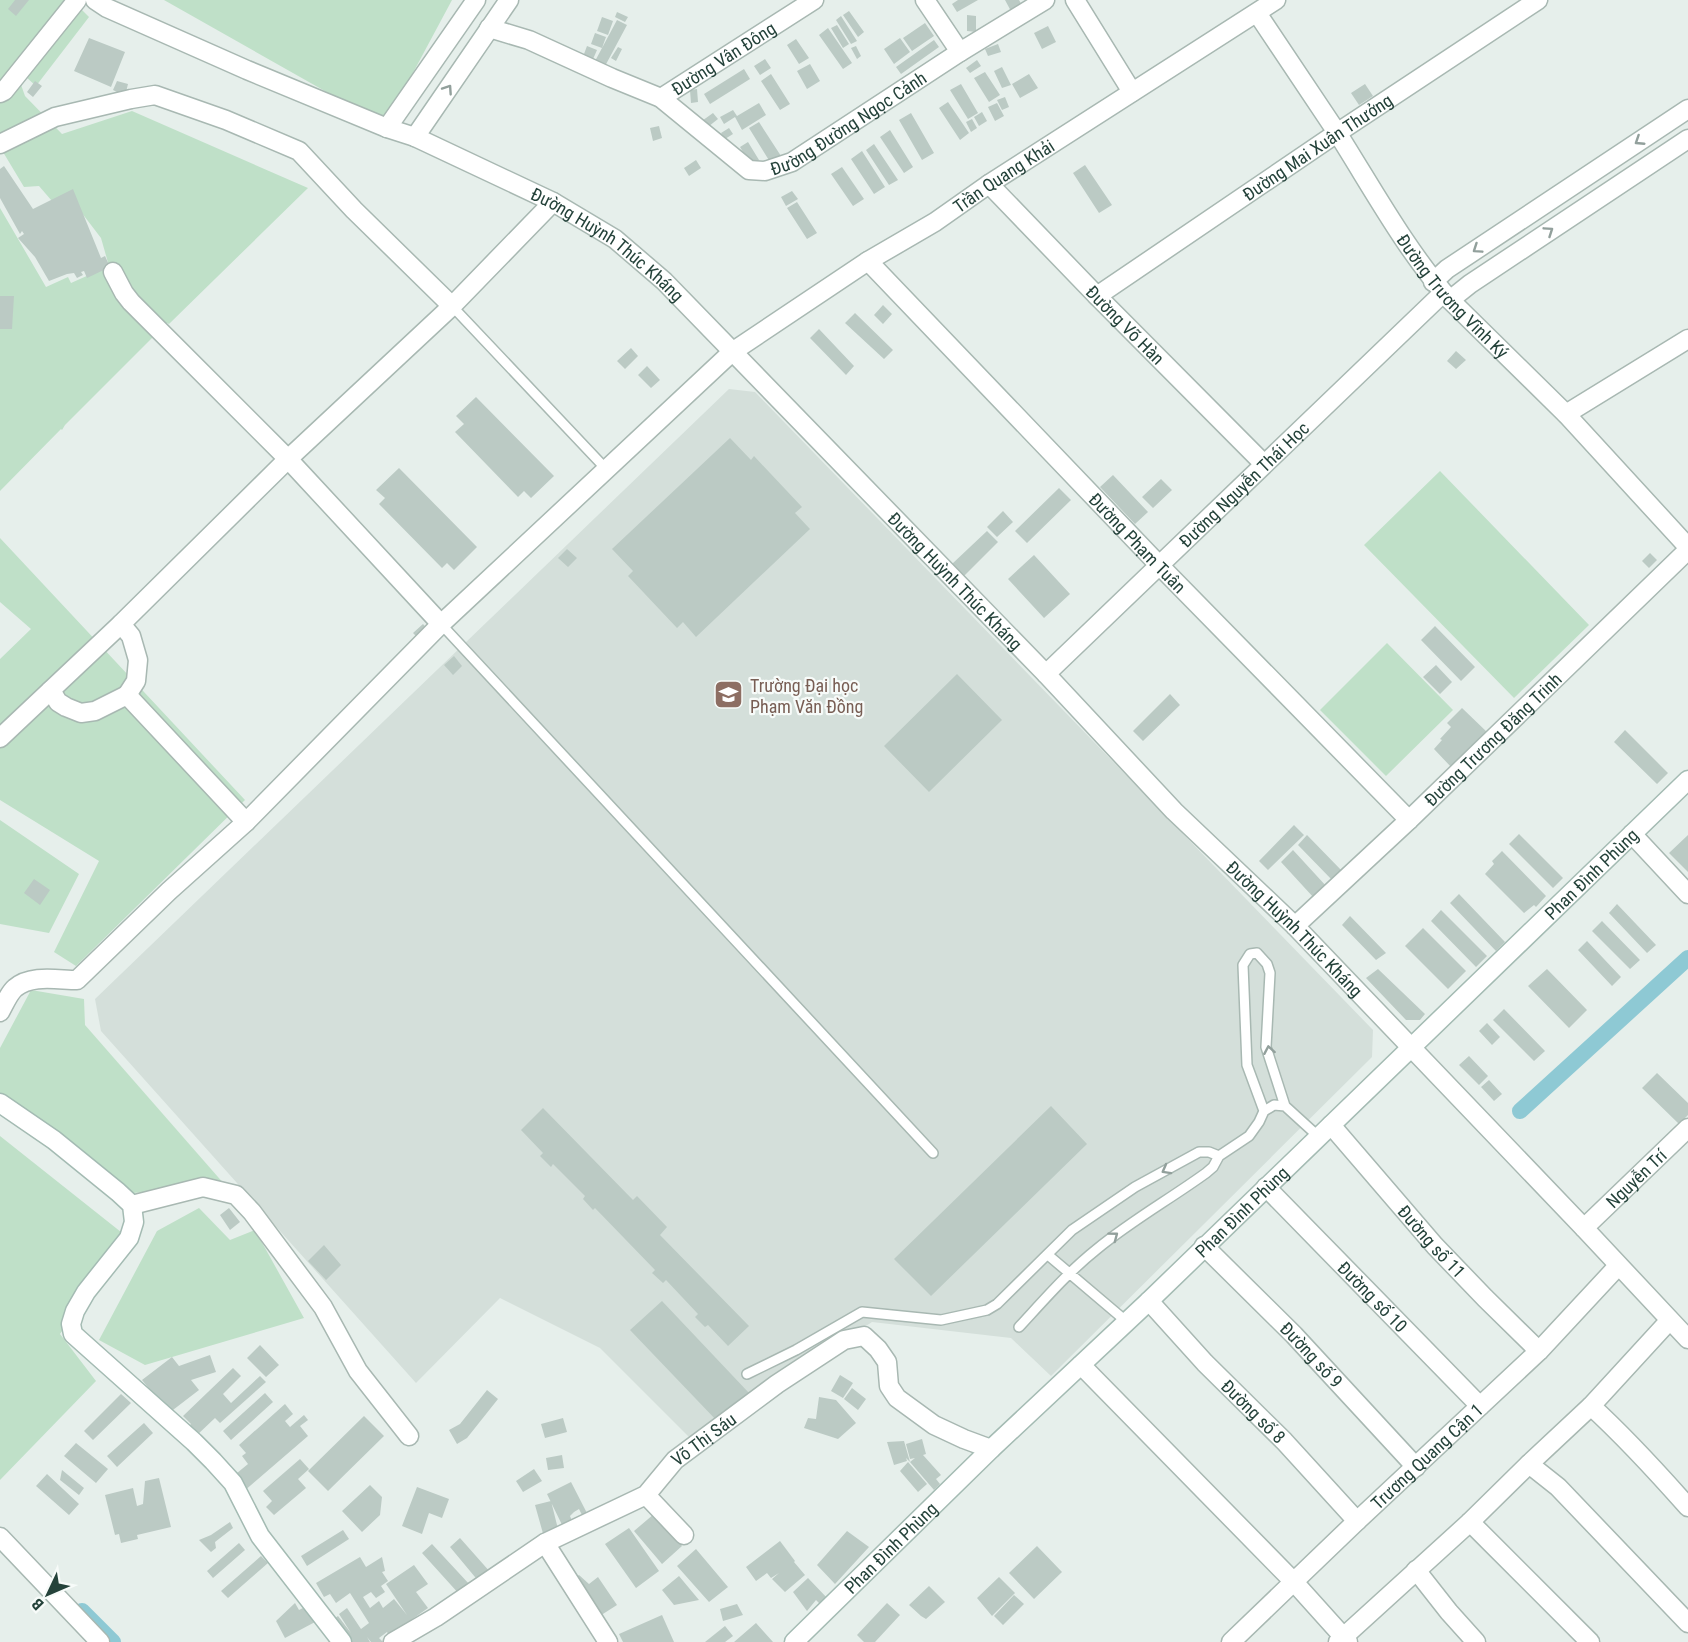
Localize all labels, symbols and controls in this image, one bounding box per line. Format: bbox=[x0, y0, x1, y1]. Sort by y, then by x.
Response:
street label: Đường Vân Đông bbox=[667, 17, 779, 99]
street label: Đường Đường Ngọc Cảnh bbox=[767, 67, 930, 179]
one-way arrow bbox=[441, 85, 452, 96]
street label: Đường Mai Xuân Thưởng bbox=[1238, 89, 1396, 205]
one-way arrow bbox=[1635, 134, 1646, 145]
street label: Trần Quang Khải bbox=[949, 135, 1058, 217]
street label: Đường Huỳnh Thúc Kháng bbox=[528, 183, 688, 306]
one-way arrow bbox=[1542, 227, 1553, 238]
street label: Đường Trương Vĩnh Ký bbox=[1393, 230, 1514, 363]
one-way arrow bbox=[1473, 242, 1484, 253]
street label: Đường Võ Hàn bbox=[1082, 281, 1169, 368]
street label: Đường Nguyễn Thái Học bbox=[1174, 417, 1313, 551]
street label: Đường Phạm Tuân bbox=[1085, 488, 1191, 597]
street label: Đường Huỳnh Thúc Kháng bbox=[884, 508, 1027, 654]
street label: Đường Trương Đăng Trinh bbox=[1420, 668, 1565, 810]
place label: Trường Đại học Phạm Văn Đồng bbox=[750, 675, 863, 717]
school or university icon: Trường Đại học Phạm Văn Đồng bbox=[713, 679, 745, 711]
street label: Phan Đình Phùng bbox=[1540, 824, 1642, 924]
street label: Đường Huỳnh Thúc Kháng bbox=[1222, 856, 1367, 1001]
one-way arrow bbox=[1263, 1045, 1275, 1055]
street label: Nguyễn Trí bbox=[1601, 1144, 1671, 1212]
street label: Phan Đình Phùng bbox=[1191, 1162, 1293, 1261]
one-way arrow bbox=[1162, 1163, 1172, 1175]
street label: Đường số 11 bbox=[1394, 1201, 1470, 1282]
one-way arrow bbox=[1108, 1232, 1119, 1243]
street label: Đường số 10 bbox=[1334, 1257, 1412, 1336]
street label: Đường số 9 bbox=[1276, 1317, 1347, 1391]
street label: Đường số 8 bbox=[1217, 1375, 1290, 1447]
street label: Trương Quang Cận 1 bbox=[1366, 1399, 1487, 1513]
street label: Võ Thị Sáu bbox=[667, 1408, 740, 1470]
street label: Phan Đình Phùng bbox=[840, 1497, 941, 1598]
north arrow bbox=[18, 1564, 78, 1624]
text: B bbox=[28, 1594, 48, 1614]

